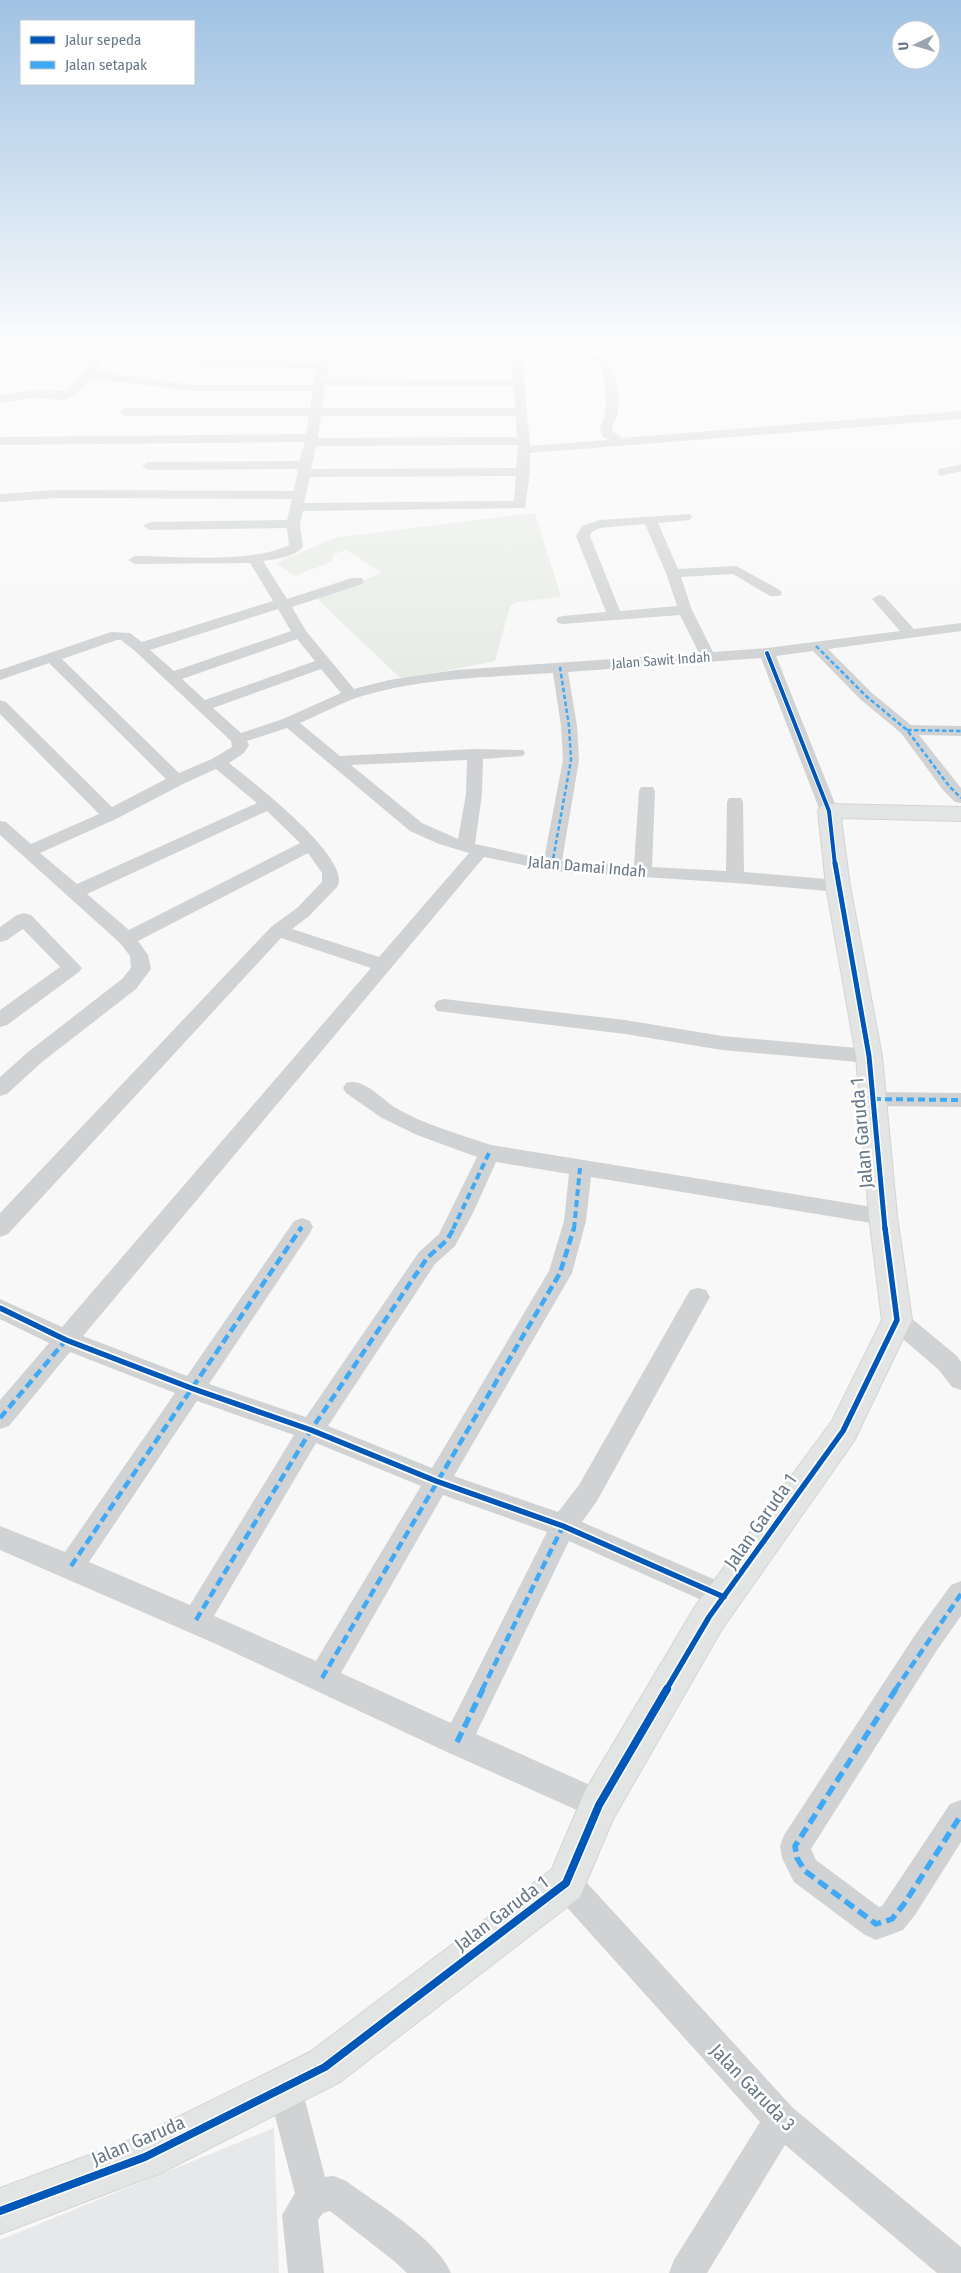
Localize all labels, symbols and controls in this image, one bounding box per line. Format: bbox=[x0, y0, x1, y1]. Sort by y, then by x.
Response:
legend bbox=[20, 20, 195, 85]
north arrow bbox=[891, 20, 941, 70]
text: Jalur sepeda bbox=[65, 31, 141, 49]
text: U bbox=[895, 41, 912, 51]
text: Jalan setapak bbox=[65, 56, 147, 74]
street label: Jalan Sawit Indah bbox=[611, 649, 711, 672]
street label: Jalan Damai Indah bbox=[527, 852, 647, 881]
street label: Jalan Garuda 1 bbox=[845, 1077, 878, 1189]
street label: Jalan Garuda 1 bbox=[719, 1469, 802, 1573]
street label: Jalan Garuda 1 bbox=[450, 1871, 553, 1956]
street label: Jalan Garuda 3 bbox=[705, 2039, 800, 2136]
street label: Jalan Garuda bbox=[88, 2110, 188, 2170]

